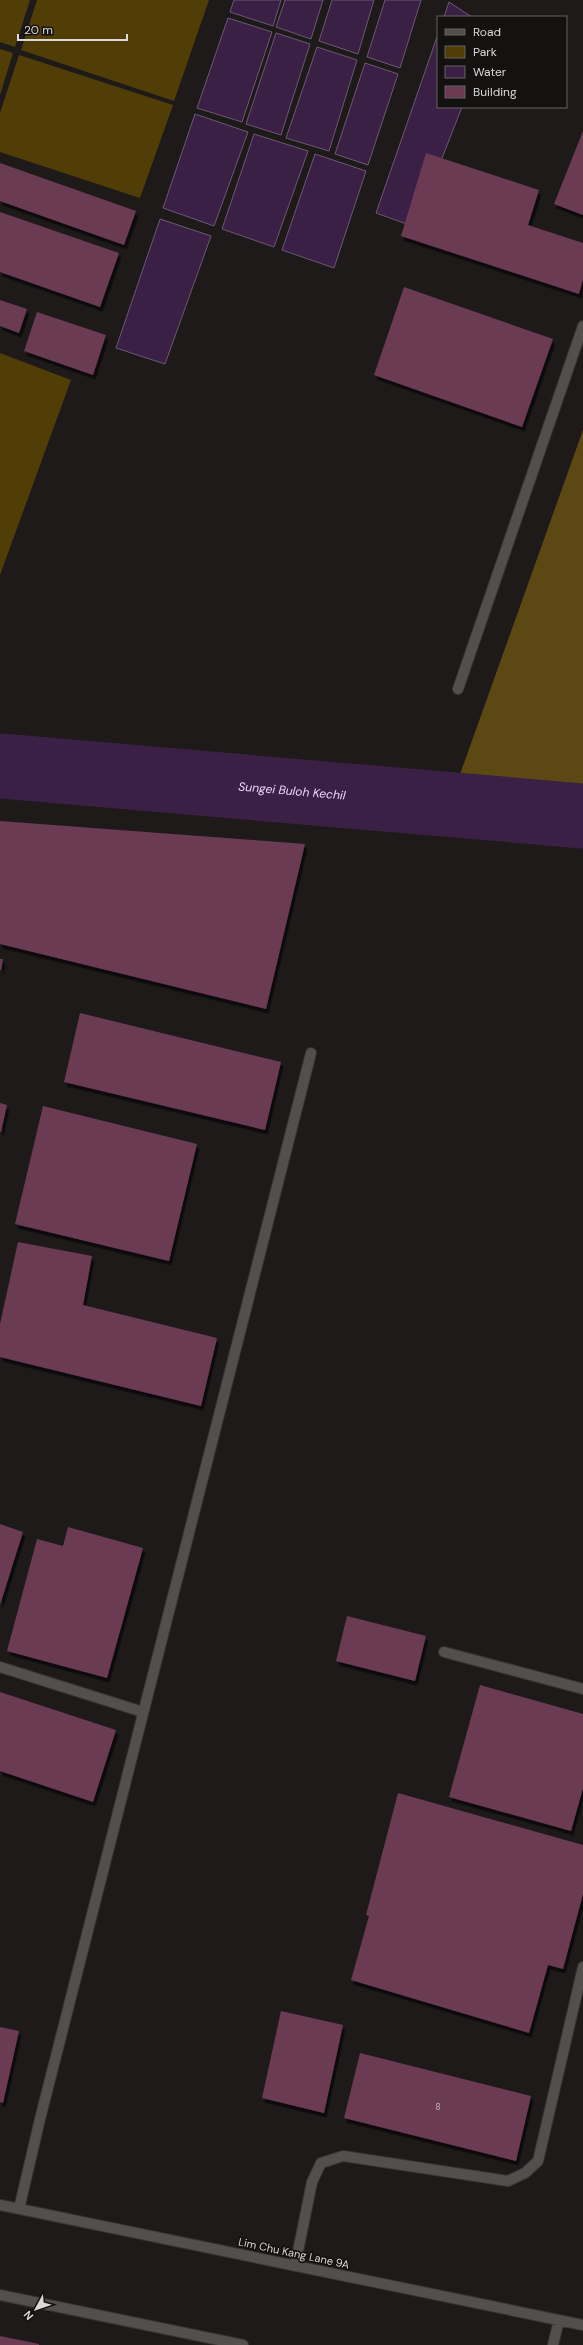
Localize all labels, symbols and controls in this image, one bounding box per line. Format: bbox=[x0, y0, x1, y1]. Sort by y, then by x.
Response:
scale bar bbox=[18, 16, 127, 42]
legend bbox=[437, 16, 567, 108]
text: 20 m bbox=[24, 22, 53, 38]
text: Road bbox=[473, 24, 501, 40]
text: Park bbox=[473, 44, 497, 60]
text: Water bbox=[473, 64, 507, 80]
text: Building bbox=[473, 84, 517, 100]
water label: Sungei Buloh Kechil bbox=[238, 778, 346, 804]
house number: 8 bbox=[435, 2101, 441, 2113]
street label: Lim Chu Kang Lane 9A bbox=[237, 2234, 351, 2272]
north arrow bbox=[16, 2289, 56, 2329]
text: N bbox=[20, 2308, 36, 2323]

